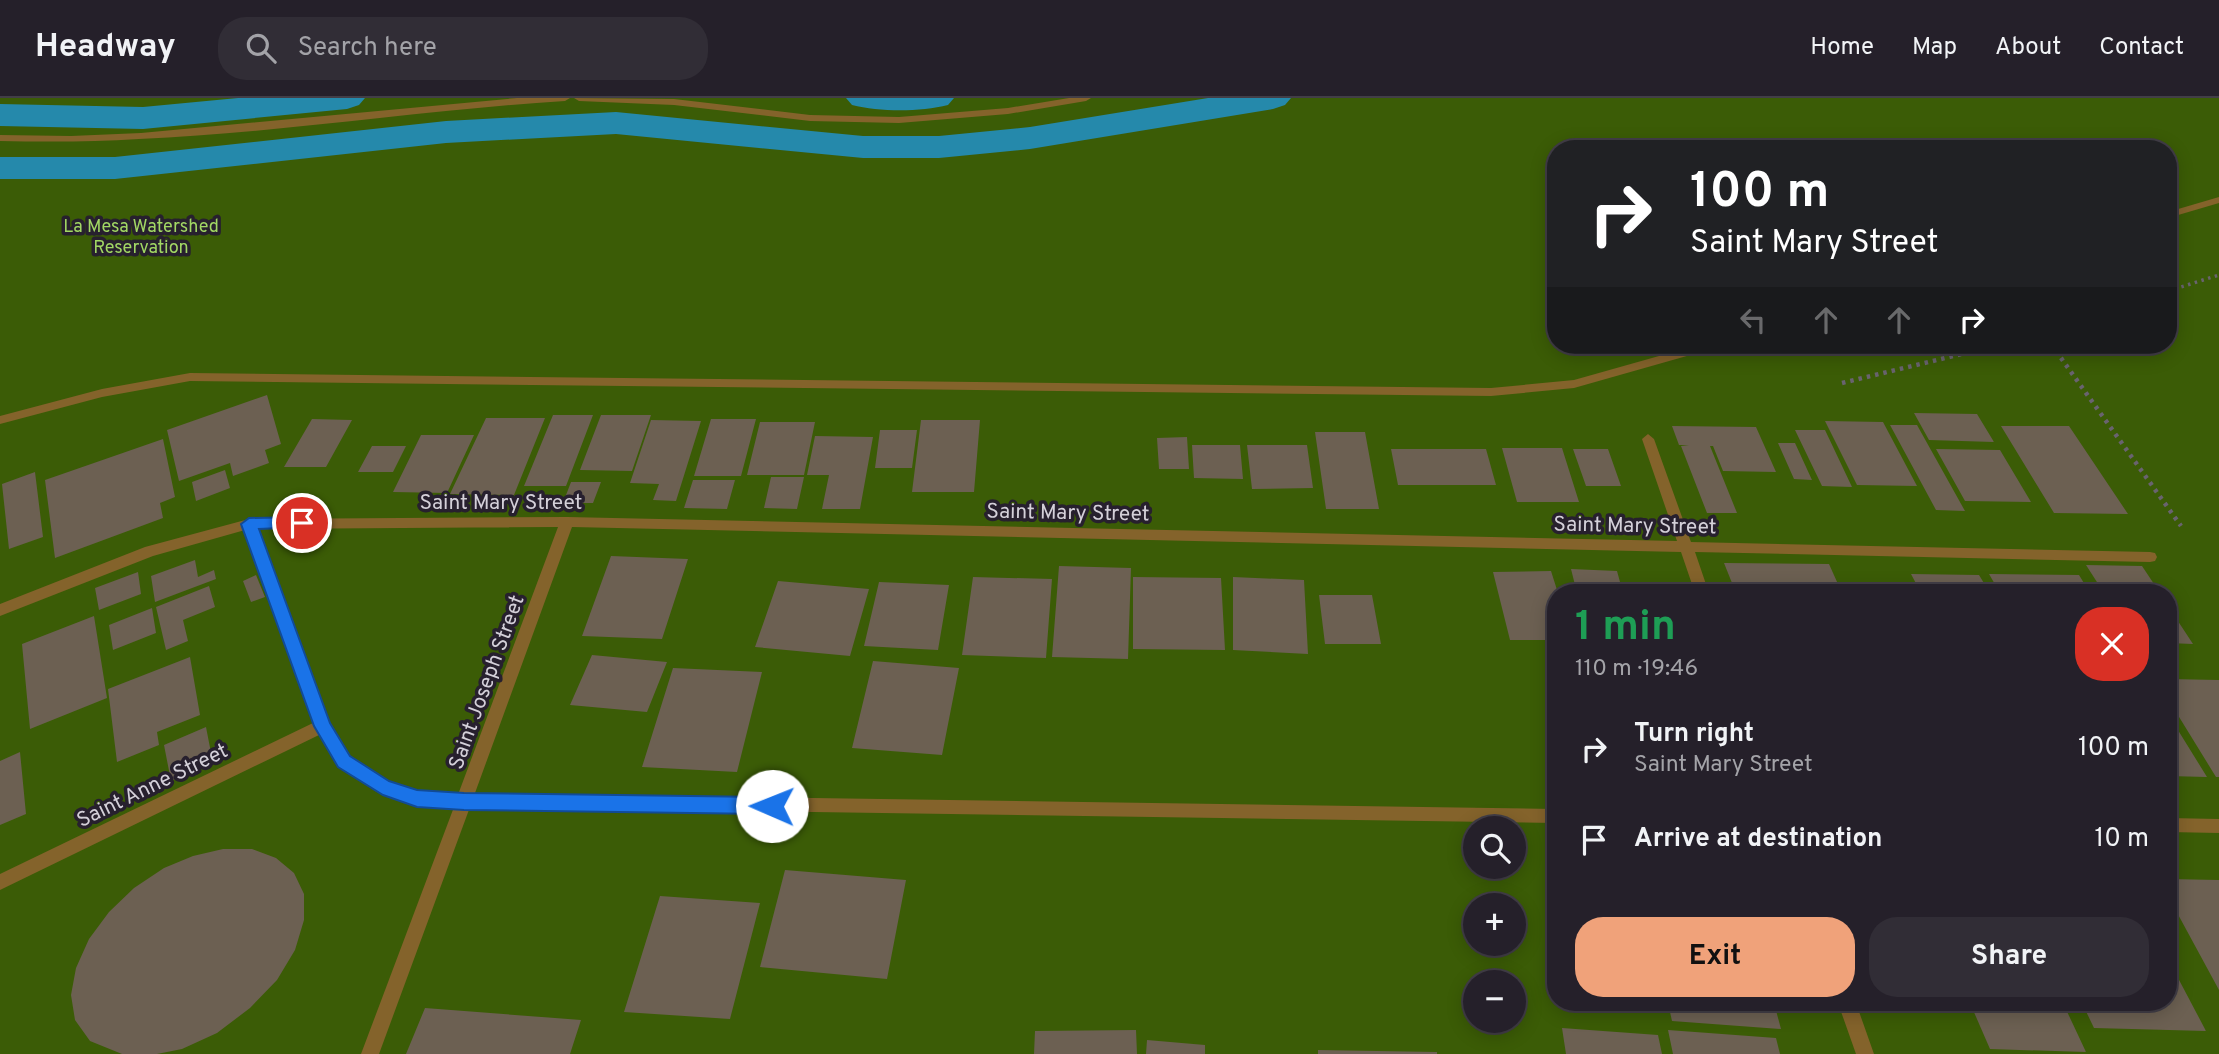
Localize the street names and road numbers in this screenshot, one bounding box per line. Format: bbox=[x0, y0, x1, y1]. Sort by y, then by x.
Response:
street label: Saint Mary Street bbox=[419, 490, 583, 517]
street label: Saint Mary Street bbox=[986, 499, 1150, 528]
street label: Saint Mary Street bbox=[1553, 512, 1717, 541]
street label: Saint Joseph Street bbox=[443, 591, 532, 774]
street label: Saint Anne Street bbox=[73, 738, 233, 835]

